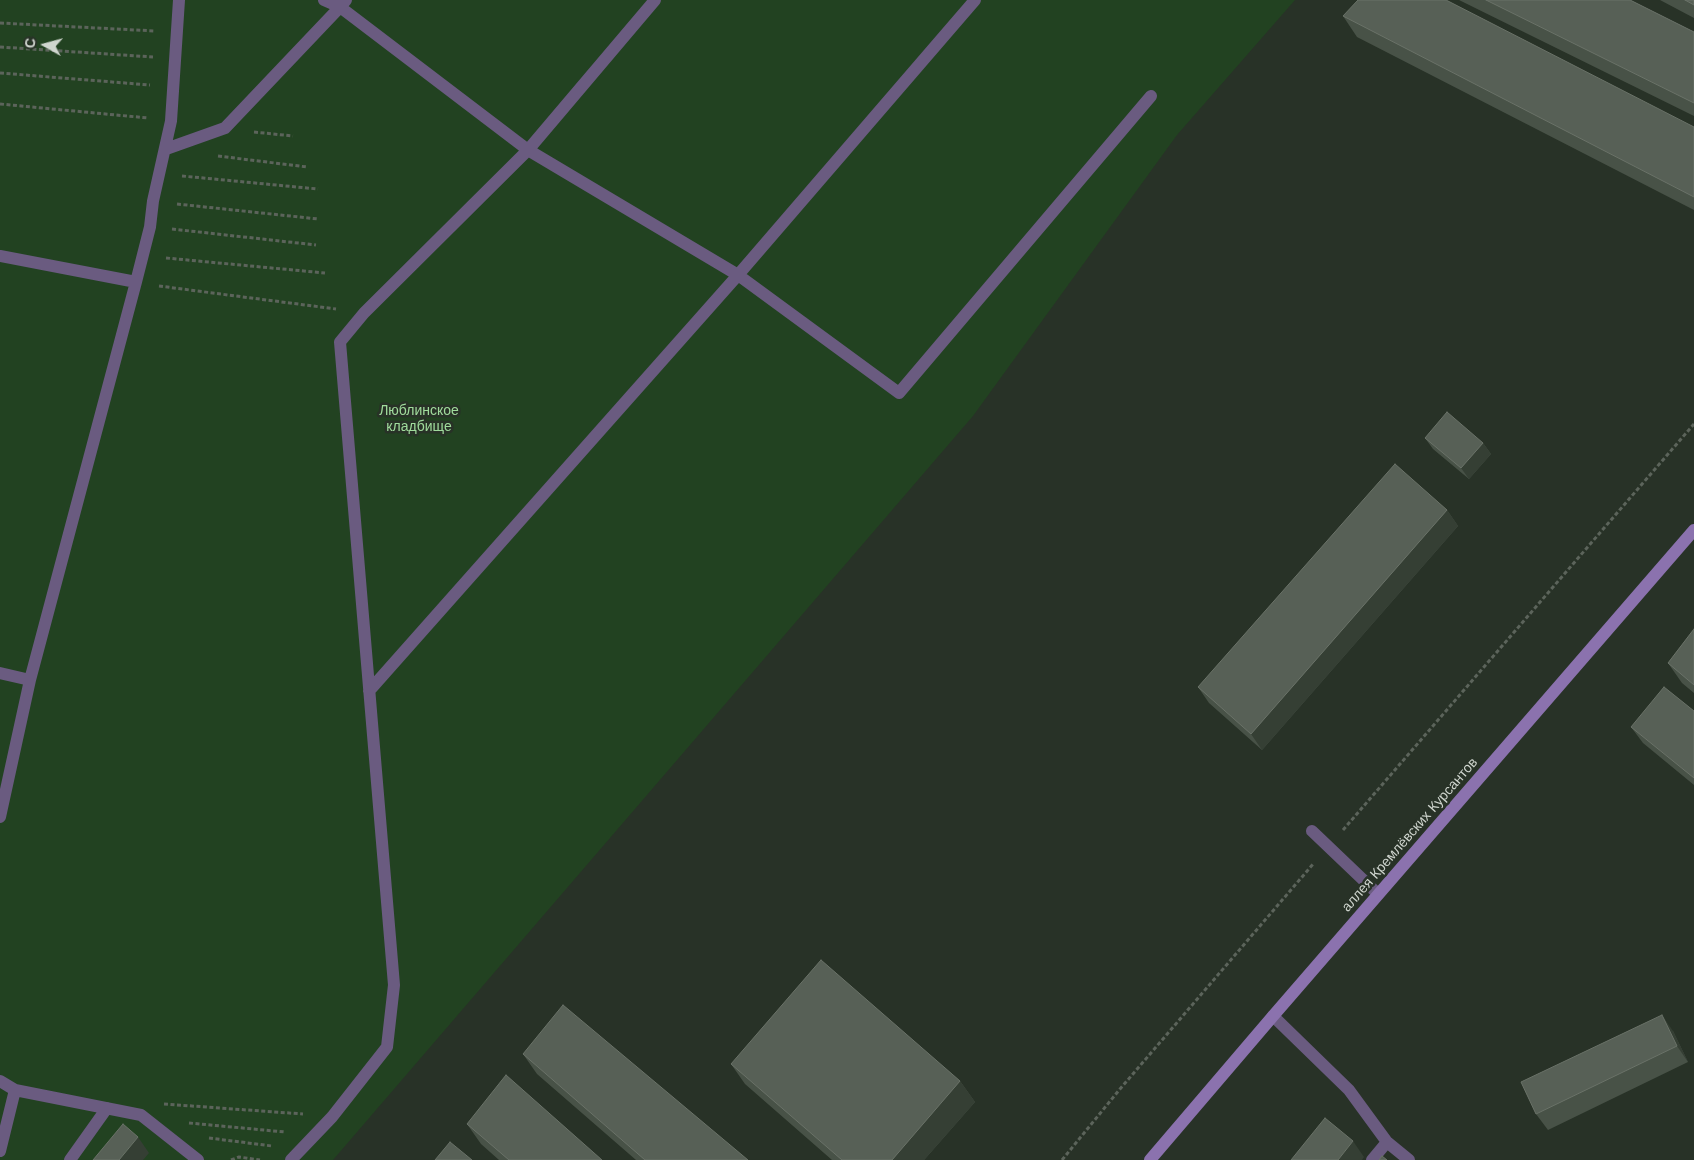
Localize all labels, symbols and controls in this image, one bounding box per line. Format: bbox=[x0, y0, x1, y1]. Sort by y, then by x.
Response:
north arrow bbox=[20, 20, 70, 70]
text: С bbox=[22, 37, 39, 49]
park label: Люблинское кладбище bbox=[379, 403, 459, 436]
street label: аллея Кремлёвских Курсантов bbox=[1339, 755, 1481, 915]

